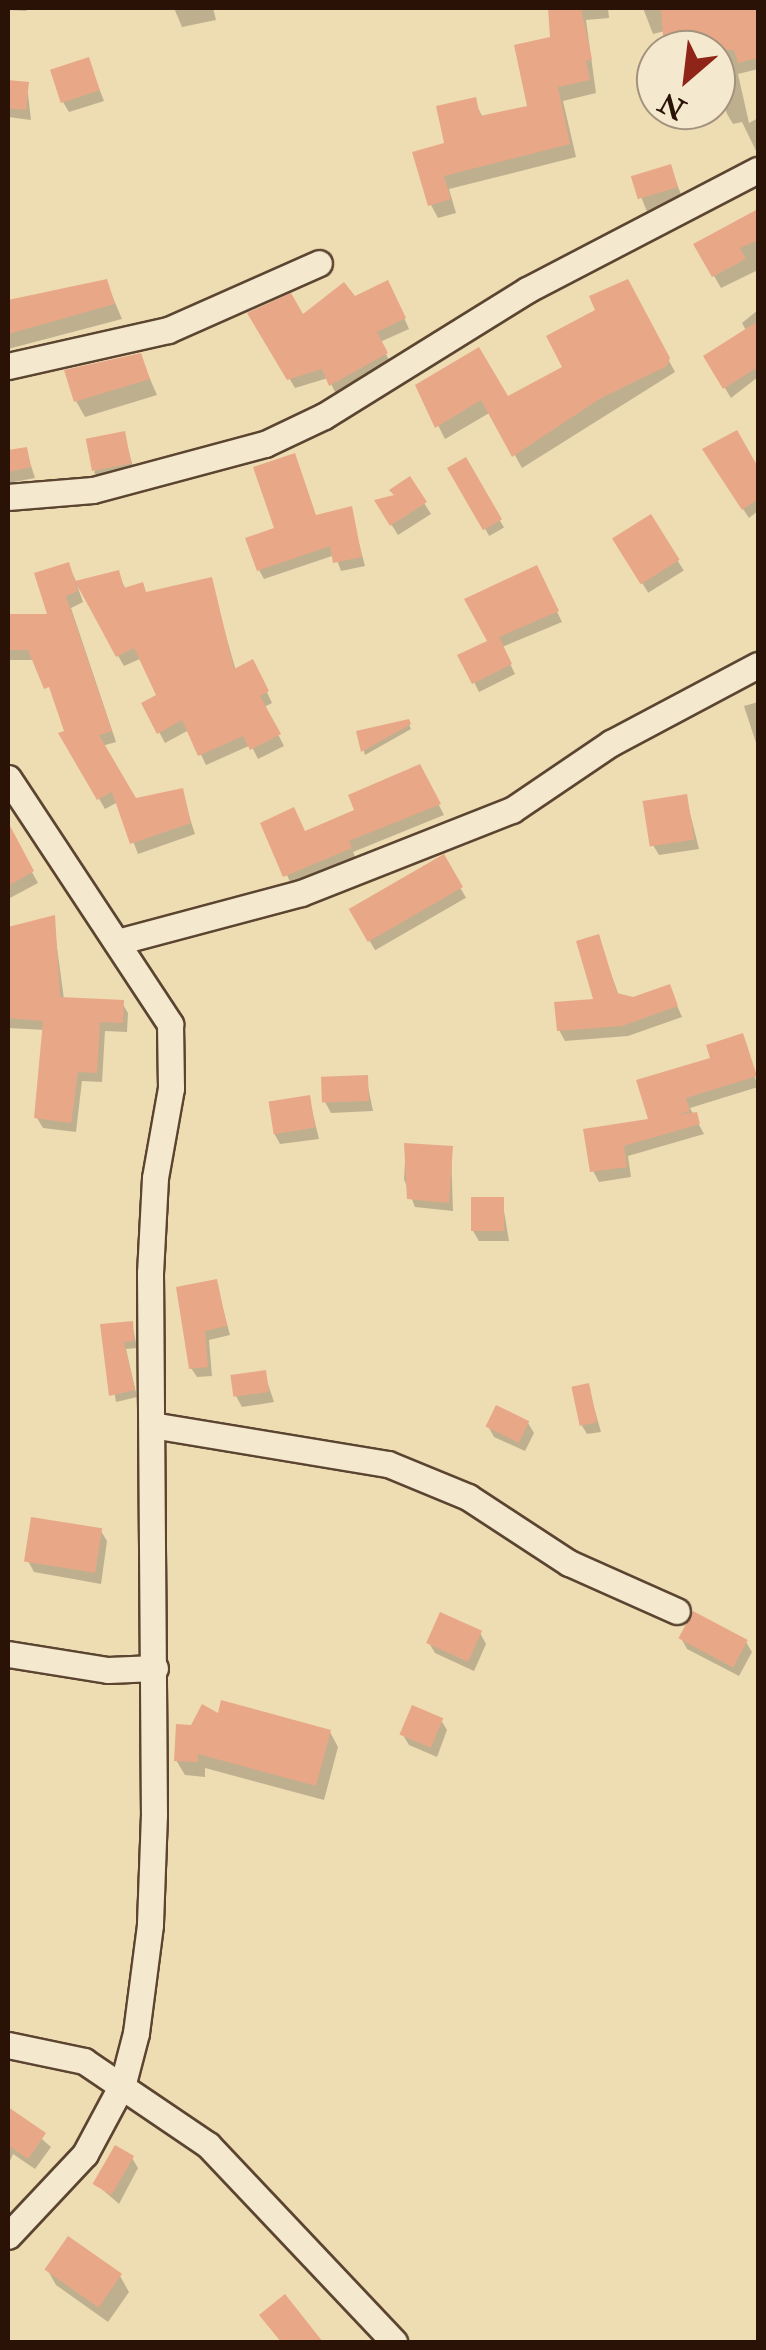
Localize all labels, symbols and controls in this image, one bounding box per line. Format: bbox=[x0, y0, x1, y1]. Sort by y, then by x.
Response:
north arrow bbox=[636, 30, 736, 130]
text: N bbox=[653, 84, 692, 127]

